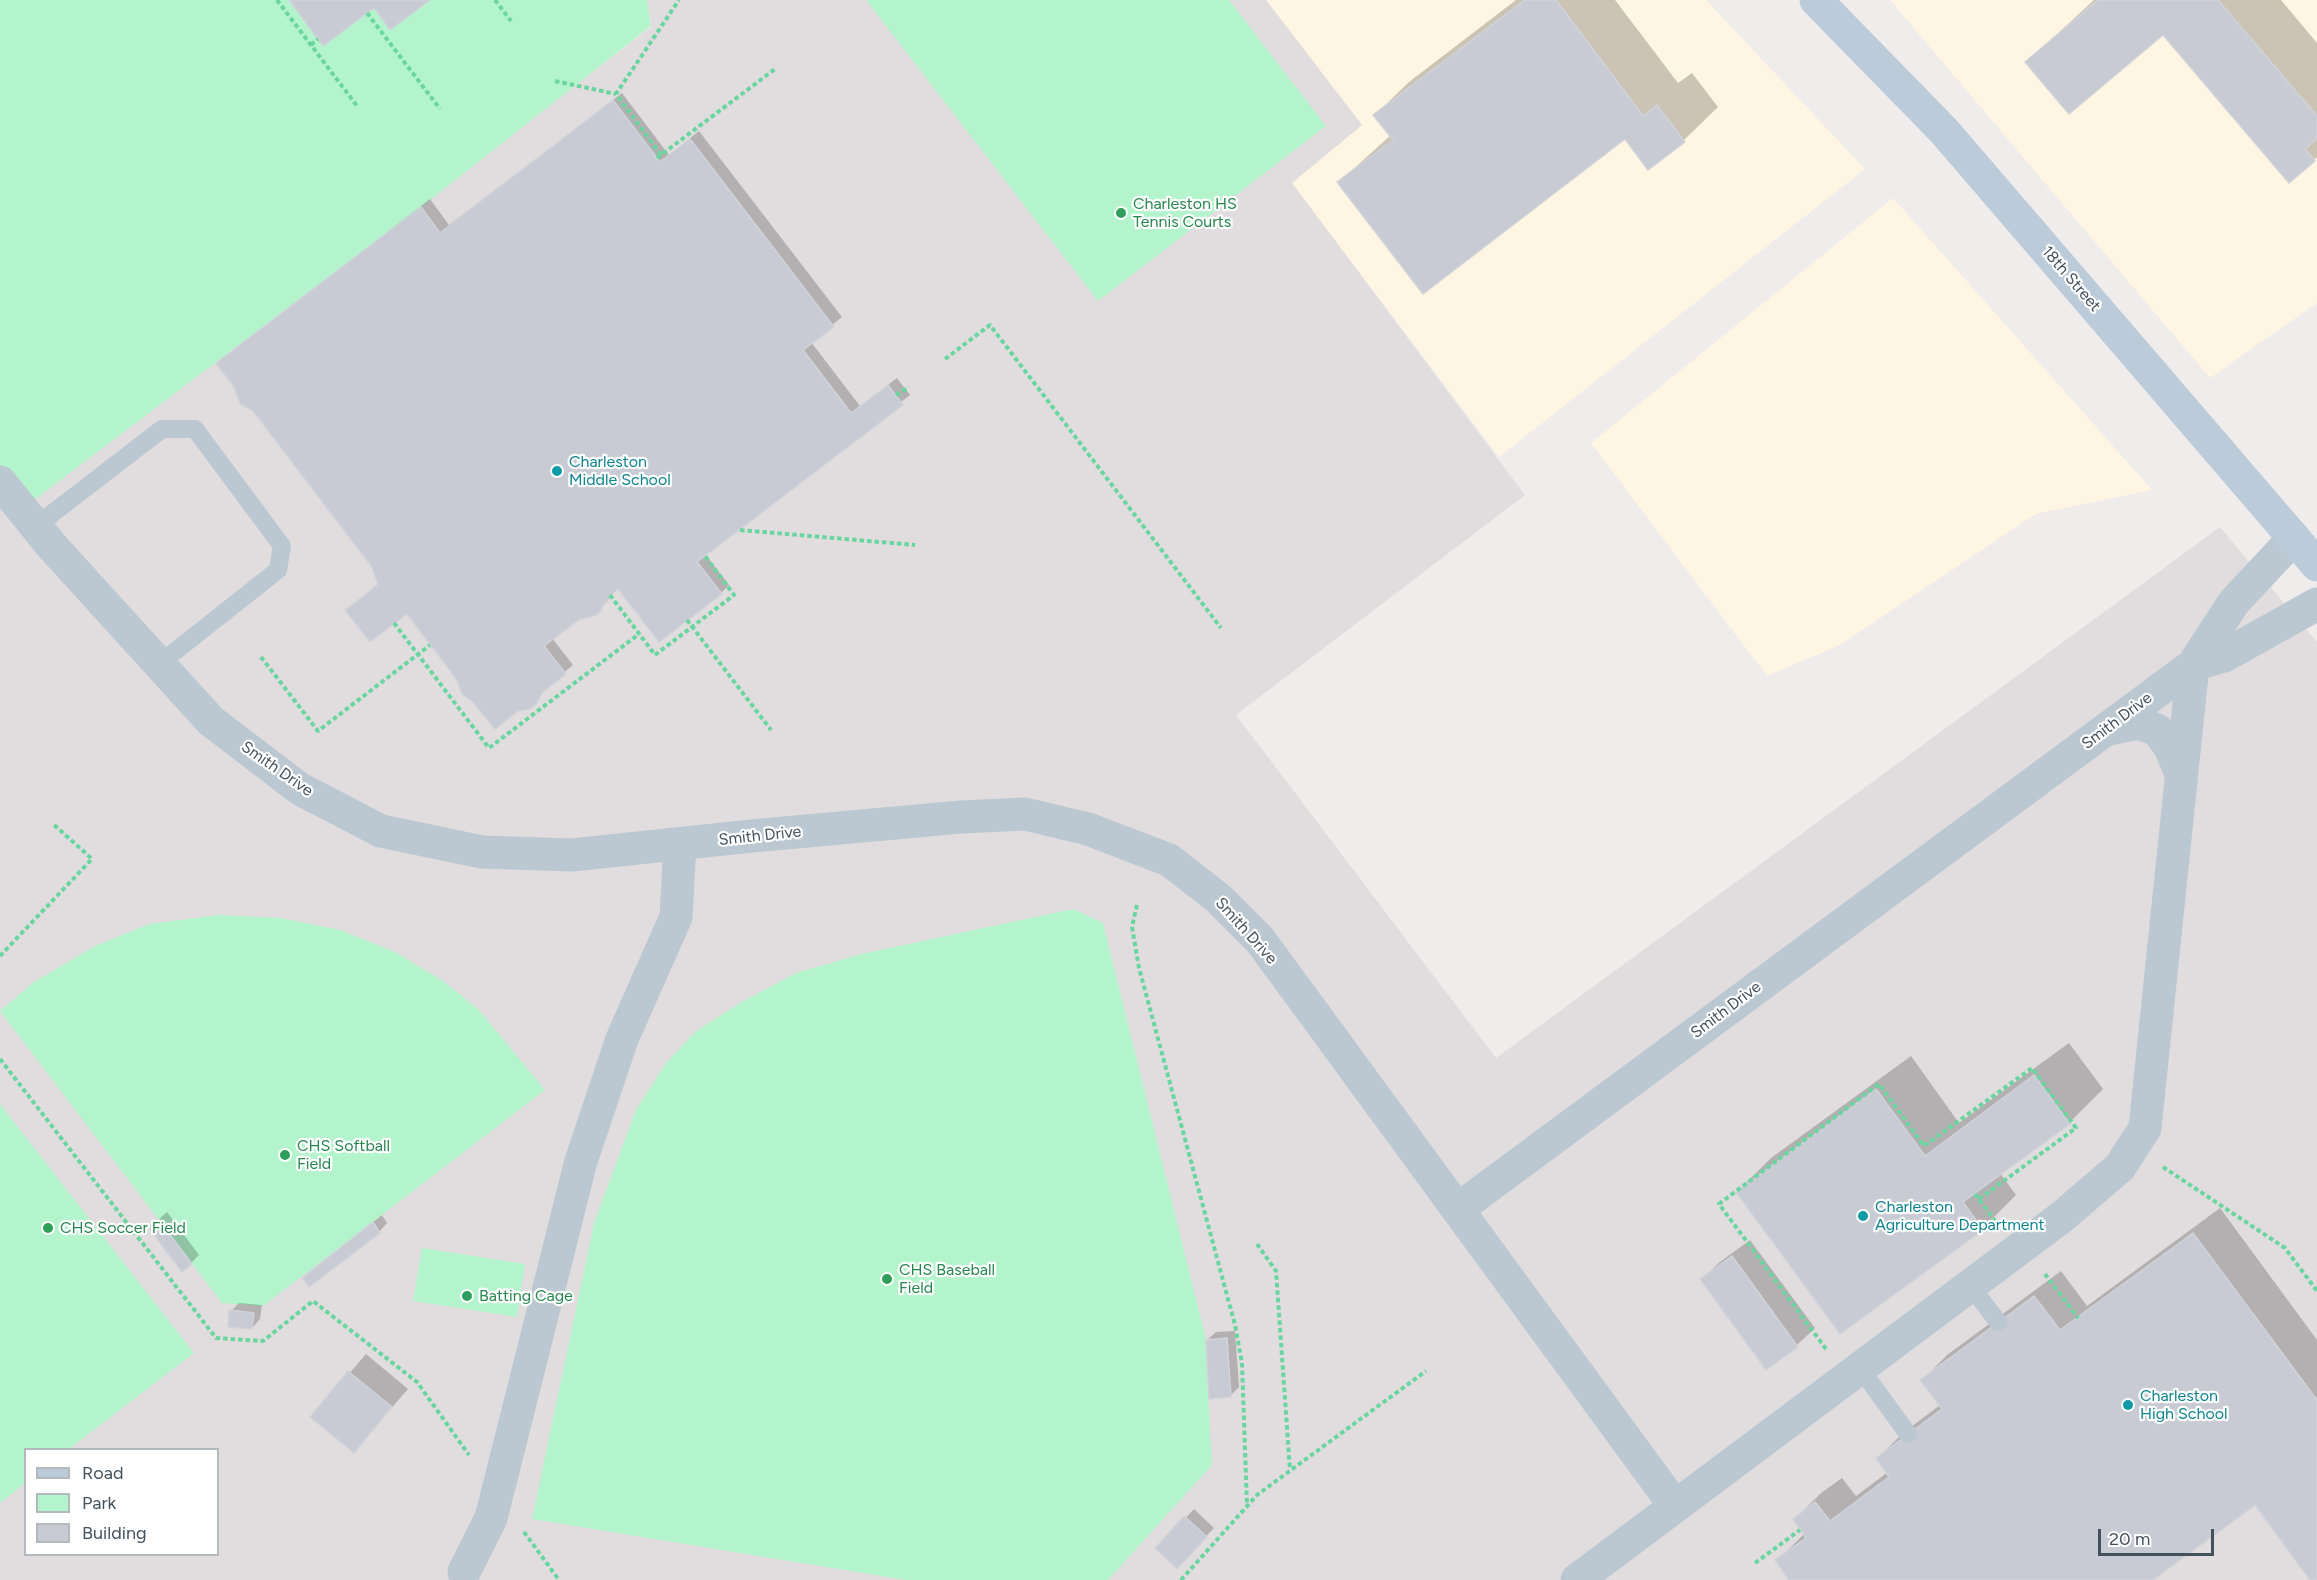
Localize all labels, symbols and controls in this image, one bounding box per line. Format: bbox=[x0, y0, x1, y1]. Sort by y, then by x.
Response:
place label: Charleston HS Tennis Courts bbox=[1133, 194, 1237, 232]
marker: Charleston HS Tennis Courts bbox=[1114, 206, 1128, 220]
street label: 18th Street bbox=[2037, 242, 2105, 316]
place label: Charleston Middle School bbox=[569, 452, 671, 490]
marker: Charleston Middle School bbox=[550, 464, 564, 478]
street label: Smith Drive bbox=[2078, 688, 2156, 754]
street label: Smith Drive bbox=[237, 737, 317, 801]
street label: Smith Drive bbox=[718, 822, 802, 850]
street label: Smith Drive bbox=[1211, 894, 1281, 968]
street label: Smith Drive bbox=[1687, 977, 1765, 1043]
place label: CHS Softball Field bbox=[297, 1136, 390, 1174]
marker: CHS Softball Field bbox=[278, 1148, 292, 1162]
place label: Charleston Agriculture Department bbox=[1875, 1197, 2045, 1235]
marker: Charleston Agriculture Department bbox=[1856, 1209, 1870, 1223]
place label: CHS Soccer Field bbox=[60, 1218, 186, 1238]
marker: CHS Soccer Field bbox=[41, 1221, 55, 1235]
place label: CHS Baseball Field bbox=[899, 1260, 995, 1298]
marker: CHS Baseball Field bbox=[880, 1272, 894, 1286]
place label: Batting Cage bbox=[479, 1286, 573, 1306]
marker: Batting Cage bbox=[460, 1289, 474, 1303]
place label: Charleston High School bbox=[2140, 1386, 2227, 1424]
marker: Charleston High School bbox=[2121, 1398, 2135, 1412]
legend bbox=[24, 1448, 219, 1556]
text: Road bbox=[82, 1462, 123, 1484]
text: Park bbox=[82, 1492, 116, 1514]
scale bar bbox=[2101, 1517, 2216, 1555]
text: Building bbox=[82, 1522, 147, 1544]
text: 20 m bbox=[2109, 1528, 2150, 1550]

